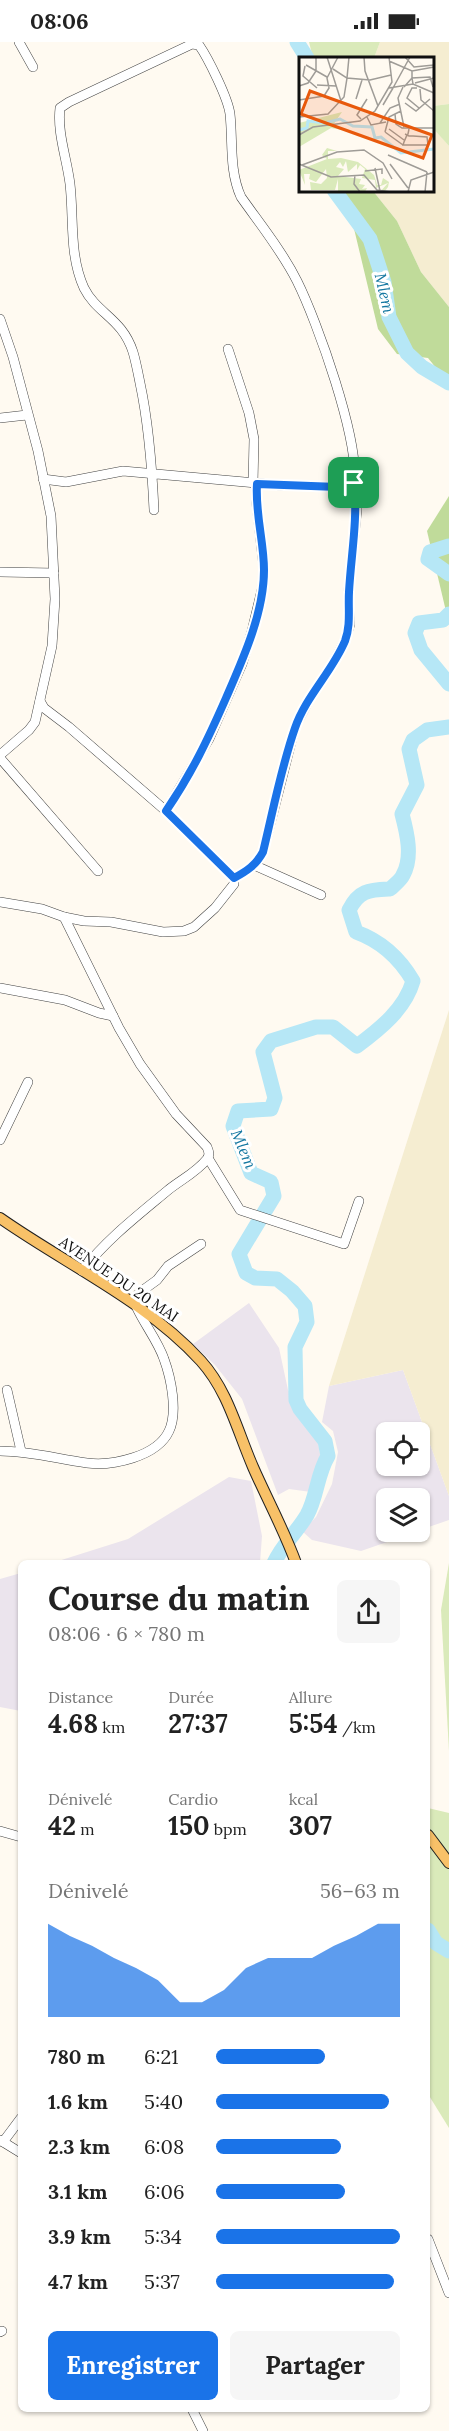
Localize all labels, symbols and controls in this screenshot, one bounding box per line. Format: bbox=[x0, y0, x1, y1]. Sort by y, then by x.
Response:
text: 08:06 bbox=[30, 7, 89, 35]
inset map bbox=[299, 57, 434, 192]
water label: Mlem bbox=[371, 271, 399, 315]
pin bbox=[328, 457, 379, 508]
icon: arrive bbox=[337, 466, 370, 499]
water label: Mlem bbox=[227, 1126, 261, 1172]
street label: AVENUE DU 20 MAI bbox=[55, 1231, 182, 1326]
map controls bbox=[376, 1422, 430, 1542]
button: locate bbox=[376, 1422, 430, 1476]
button: layers bbox=[376, 1488, 430, 1542]
text: Course du matin bbox=[48, 1577, 310, 1619]
button: share bbox=[337, 1580, 400, 1643]
text: 08:06 · 6 × 780 m bbox=[48, 1621, 205, 1646]
text: Distance bbox=[48, 1687, 113, 1707]
text: Durée bbox=[168, 1687, 214, 1707]
text: Allure bbox=[289, 1687, 332, 1707]
text: 4.68 bbox=[48, 1707, 98, 1740]
text: 27:37 bbox=[168, 1707, 228, 1740]
text: 5:54 bbox=[289, 1707, 338, 1740]
text: km bbox=[98, 1717, 125, 1737]
text: /km bbox=[338, 1717, 376, 1737]
text: Dénivelé bbox=[48, 1789, 113, 1809]
text: Cardio bbox=[168, 1789, 218, 1809]
text: kcal bbox=[289, 1789, 318, 1809]
text: 42 bbox=[48, 1809, 76, 1842]
text: 150 bbox=[168, 1809, 209, 1842]
text: 307 bbox=[289, 1809, 332, 1842]
text: m bbox=[76, 1819, 95, 1839]
text: bpm bbox=[209, 1819, 247, 1839]
text: Dénivelé bbox=[48, 1878, 129, 1903]
text: 56–63 m bbox=[320, 1878, 400, 1903]
text: 780 m bbox=[48, 2044, 105, 2069]
text: 6:21 bbox=[144, 2044, 179, 2069]
text: 1.6 km bbox=[48, 2089, 108, 2114]
text: 5:40 bbox=[144, 2089, 183, 2114]
text: 2.3 km bbox=[48, 2134, 110, 2159]
text: 6:08 bbox=[144, 2134, 184, 2159]
text: 3.1 km bbox=[48, 2179, 108, 2204]
text: 6:06 bbox=[144, 2179, 185, 2204]
text: 3.9 km bbox=[48, 2224, 111, 2249]
text: 5:34 bbox=[144, 2224, 182, 2249]
text: 4.7 km bbox=[48, 2269, 108, 2294]
text: 5:37 bbox=[144, 2269, 180, 2294]
button: Enregistrer bbox=[48, 2331, 218, 2400]
button: Partager bbox=[230, 2331, 400, 2400]

